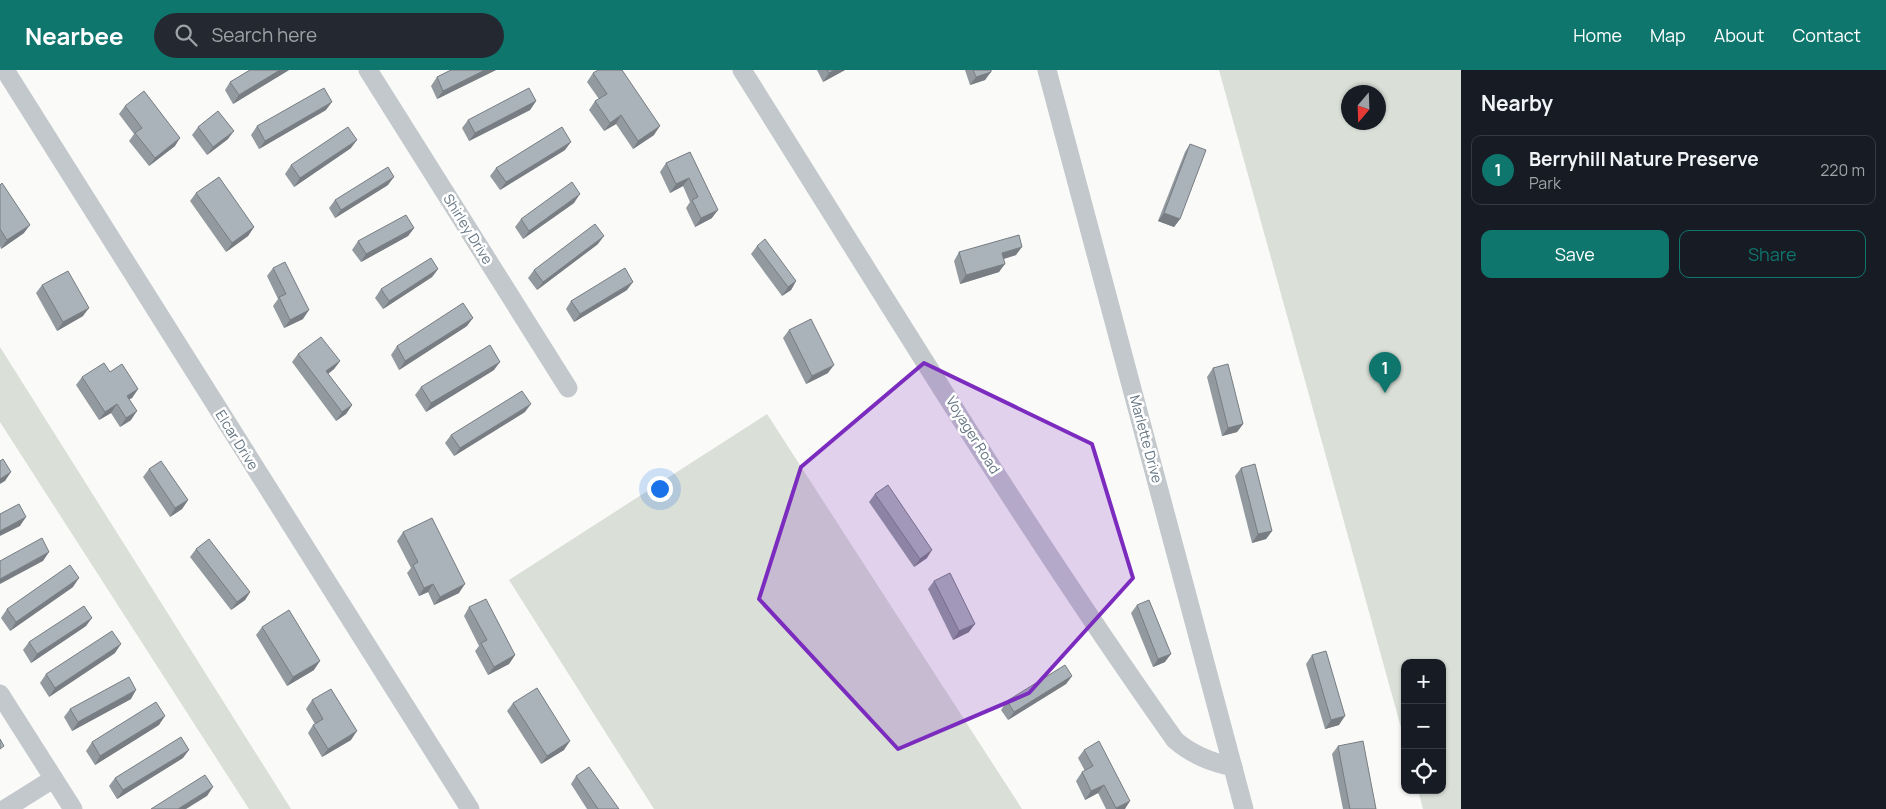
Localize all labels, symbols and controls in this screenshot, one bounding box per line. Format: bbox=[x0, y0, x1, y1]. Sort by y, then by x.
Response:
search box bbox=[154, 13, 504, 58]
text: Nearbee bbox=[25, 19, 124, 52]
icon: search bbox=[172, 21, 200, 49]
text: Search here bbox=[212, 22, 317, 48]
text: Home bbox=[1573, 23, 1622, 47]
text: Map bbox=[1650, 23, 1686, 47]
text: About bbox=[1714, 23, 1764, 47]
text: Contact bbox=[1792, 23, 1861, 47]
north arrow bbox=[1341, 85, 1386, 130]
text: Nearby bbox=[1481, 89, 1553, 117]
text: Berryhill Nature Preserve bbox=[1529, 146, 1759, 172]
text: 1 bbox=[1494, 159, 1502, 181]
text: 220 m bbox=[1820, 159, 1865, 181]
text: Park bbox=[1529, 172, 1561, 194]
street label: Shirley Drive bbox=[439, 190, 498, 267]
button: Save bbox=[1481, 230, 1669, 278]
button: Share bbox=[1679, 230, 1866, 278]
pin: 1 bbox=[1369, 352, 1401, 393]
street label: Voyager Road bbox=[942, 392, 1005, 477]
street label: Marlette Drive bbox=[1126, 393, 1167, 485]
street label: Elcar Drive bbox=[212, 406, 263, 473]
your location bbox=[647, 476, 673, 502]
map controls bbox=[1401, 659, 1446, 794]
button: + bbox=[1401, 659, 1446, 704]
button: − bbox=[1401, 704, 1446, 749]
button: locate bbox=[1401, 749, 1446, 794]

